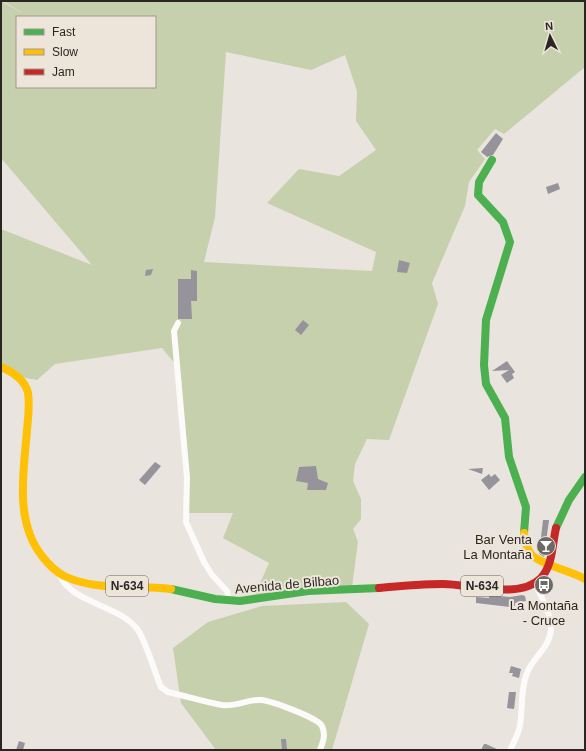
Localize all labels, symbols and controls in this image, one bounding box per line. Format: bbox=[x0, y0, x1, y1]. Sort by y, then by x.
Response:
legend bbox=[16, 16, 156, 88]
north arrow bbox=[530, 16, 570, 56]
text: N bbox=[545, 20, 554, 32]
text: Fast bbox=[52, 25, 76, 39]
text: Slow bbox=[52, 45, 78, 59]
text: Jam bbox=[52, 65, 75, 79]
place label: Bar Venta La Montaña bbox=[463, 532, 533, 562]
bar icon: Bar Venta La Montaña bbox=[535, 535, 557, 557]
street label: Avenida de Bilbao bbox=[234, 572, 340, 597]
bus stop icon: La Montaña - Cruce bbox=[533, 574, 555, 596]
road number: N-634 bbox=[106, 576, 148, 596]
road number: N-634 bbox=[461, 576, 503, 596]
place label: La Montaña - Cruce bbox=[510, 598, 579, 628]

